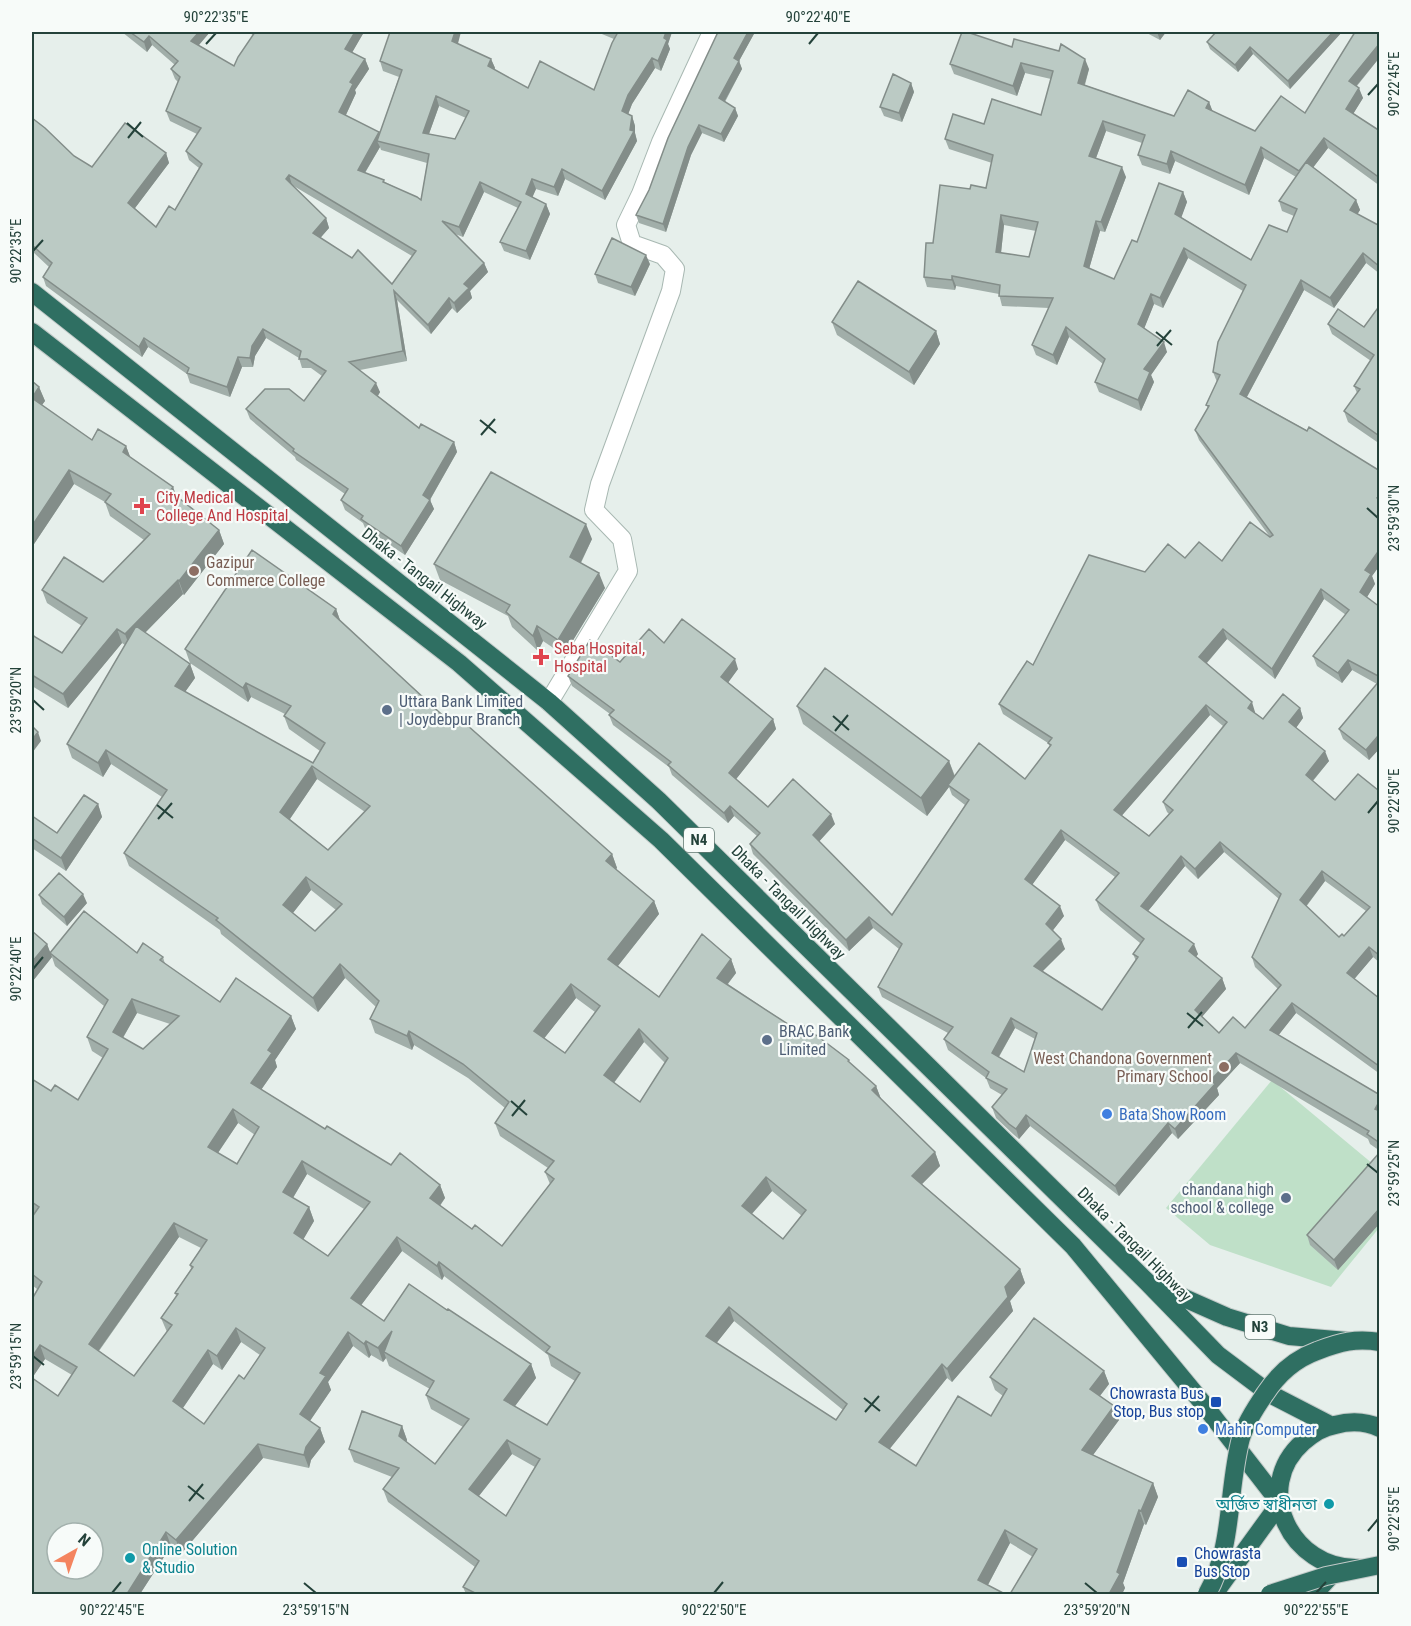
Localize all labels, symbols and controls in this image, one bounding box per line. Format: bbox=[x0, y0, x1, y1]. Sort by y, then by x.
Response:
text: 90°22'35"E bbox=[184, 8, 248, 26]
text: 90°22'40"E bbox=[786, 8, 850, 26]
text: 90°22'45"E bbox=[1385, 52, 1403, 116]
text: 90°22'35"E bbox=[7, 219, 25, 283]
text: 23°59'30"N bbox=[1385, 485, 1403, 551]
place label: City Medical College And Hospital bbox=[156, 488, 288, 525]
marker: City Medical College And Hospital bbox=[133, 497, 151, 515]
street label: Dhaka - Tangail Highway bbox=[358, 524, 491, 633]
place label: Gazipur Commerce College bbox=[206, 553, 325, 590]
marker: Gazipur Commerce College bbox=[187, 564, 201, 578]
place label: Seba Hospital, Hospital bbox=[554, 639, 645, 676]
marker: Seba Hospital, Hospital bbox=[532, 648, 550, 666]
text: 23°59'20"N bbox=[7, 667, 25, 733]
place label: Uttara Bank Limited | Joydebpur Branch bbox=[399, 692, 523, 729]
marker: Uttara Bank Limited | Joydebpur Branch bbox=[380, 703, 394, 717]
text: 90°22'50"E bbox=[1385, 769, 1403, 833]
road number: N4 bbox=[684, 828, 714, 852]
street label: Dhaka - Tangail Highway bbox=[728, 841, 850, 964]
text: 90°22'40"E bbox=[7, 937, 25, 1001]
place label: BRAC Bank Limited bbox=[779, 1022, 850, 1059]
marker: BRAC Bank Limited bbox=[760, 1033, 774, 1047]
place label: West Chandona Government Primary School bbox=[1033, 1049, 1212, 1086]
marker: West Chandona Government Primary School bbox=[1217, 1060, 1231, 1074]
place label: Bata Show Room bbox=[1119, 1105, 1226, 1124]
marker: Bata Show Room bbox=[1100, 1107, 1114, 1121]
text: 23°59'25"N bbox=[1385, 1140, 1403, 1206]
place label: chandana high school & college bbox=[1170, 1180, 1274, 1217]
street label: Dhaka - Tangail Highway bbox=[1074, 1183, 1196, 1306]
marker: chandana high school & college bbox=[1279, 1191, 1293, 1205]
road number: N3 bbox=[1245, 1315, 1275, 1339]
text: 23°59'15"N bbox=[7, 1323, 25, 1389]
place label: Chowrasta Bus Stop, Bus stop bbox=[1109, 1384, 1204, 1421]
marker: Chowrasta Bus Stop, Bus stop bbox=[1209, 1395, 1223, 1409]
place label: Mahir Computer bbox=[1215, 1420, 1317, 1439]
marker: Mahir Computer bbox=[1196, 1422, 1210, 1436]
text: 90°22'55"E bbox=[1385, 1487, 1403, 1551]
place label: অর্জিত স্বাধীনতা bbox=[1215, 1495, 1318, 1514]
marker: অর্জিত স্বাধীনতা bbox=[1322, 1497, 1336, 1511]
north arrow bbox=[45, 1521, 105, 1581]
text: N bbox=[74, 1529, 94, 1550]
place label: Online Solution & Studio bbox=[142, 1540, 238, 1577]
place label: Chowrasta Bus Stop bbox=[1194, 1544, 1261, 1581]
marker: Online Solution & Studio bbox=[123, 1551, 137, 1565]
marker: Chowrasta Bus Stop bbox=[1175, 1555, 1189, 1569]
text: 90°22'45"E bbox=[80, 1601, 144, 1619]
text: 23°59'15"N bbox=[283, 1601, 349, 1619]
text: 90°22'50"E bbox=[682, 1601, 746, 1619]
text: 23°59'20"N bbox=[1064, 1601, 1130, 1619]
text: 90°22'55"E bbox=[1284, 1601, 1348, 1619]

